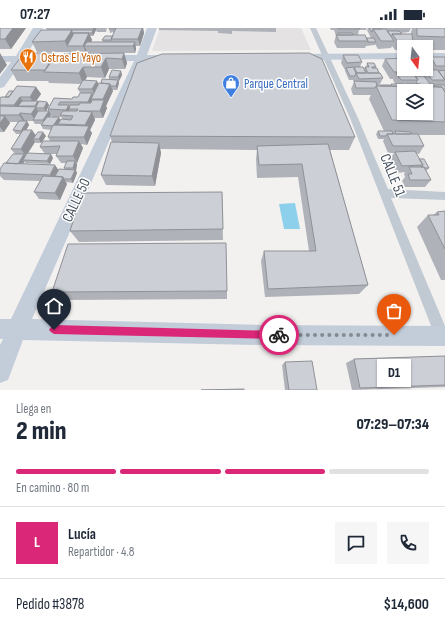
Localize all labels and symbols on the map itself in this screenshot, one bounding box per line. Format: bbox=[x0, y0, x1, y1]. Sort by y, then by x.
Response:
north arrow bbox=[397, 40, 433, 76]
restaurant icon: Ostras El Yayo bbox=[18, 47, 38, 72]
place label: Ostras El Yayo bbox=[41, 50, 101, 66]
shop icon: Parque Central bbox=[221, 73, 241, 98]
place label: Parque Central bbox=[244, 76, 308, 92]
street label: CALLE 51 bbox=[375, 151, 410, 200]
street label: CALLE 50 bbox=[58, 175, 95, 225]
pin bbox=[37, 289, 71, 330]
pin bbox=[377, 294, 411, 335]
courier bbox=[259, 315, 299, 355]
callout: D1 bbox=[377, 359, 411, 387]

